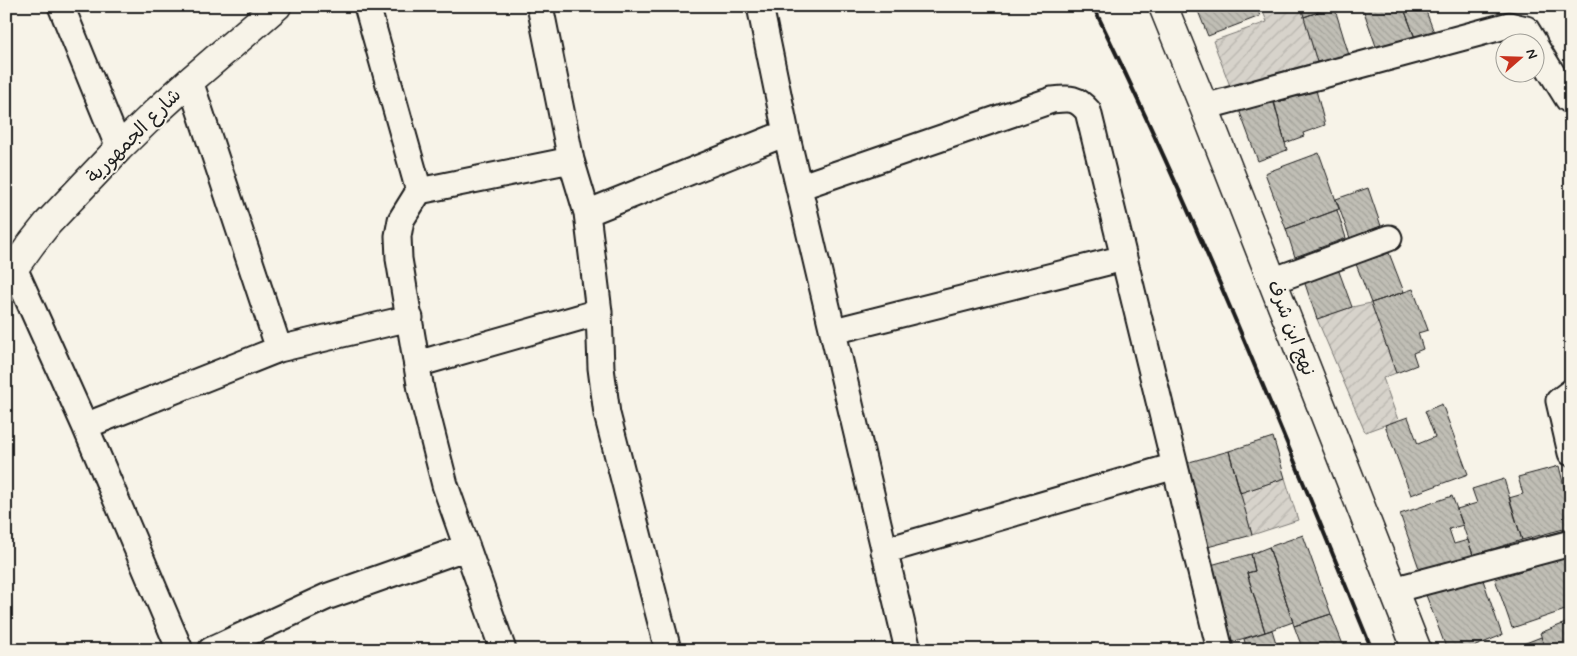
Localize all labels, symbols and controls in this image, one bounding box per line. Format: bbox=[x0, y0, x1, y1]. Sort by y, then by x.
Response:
north arrow bbox=[1494, 32, 1544, 82]
text: N bbox=[1521, 46, 1541, 61]
street label: شارع الجمهورية bbox=[81, 83, 187, 189]
street label: نهج ابن شرف bbox=[1261, 276, 1321, 380]

